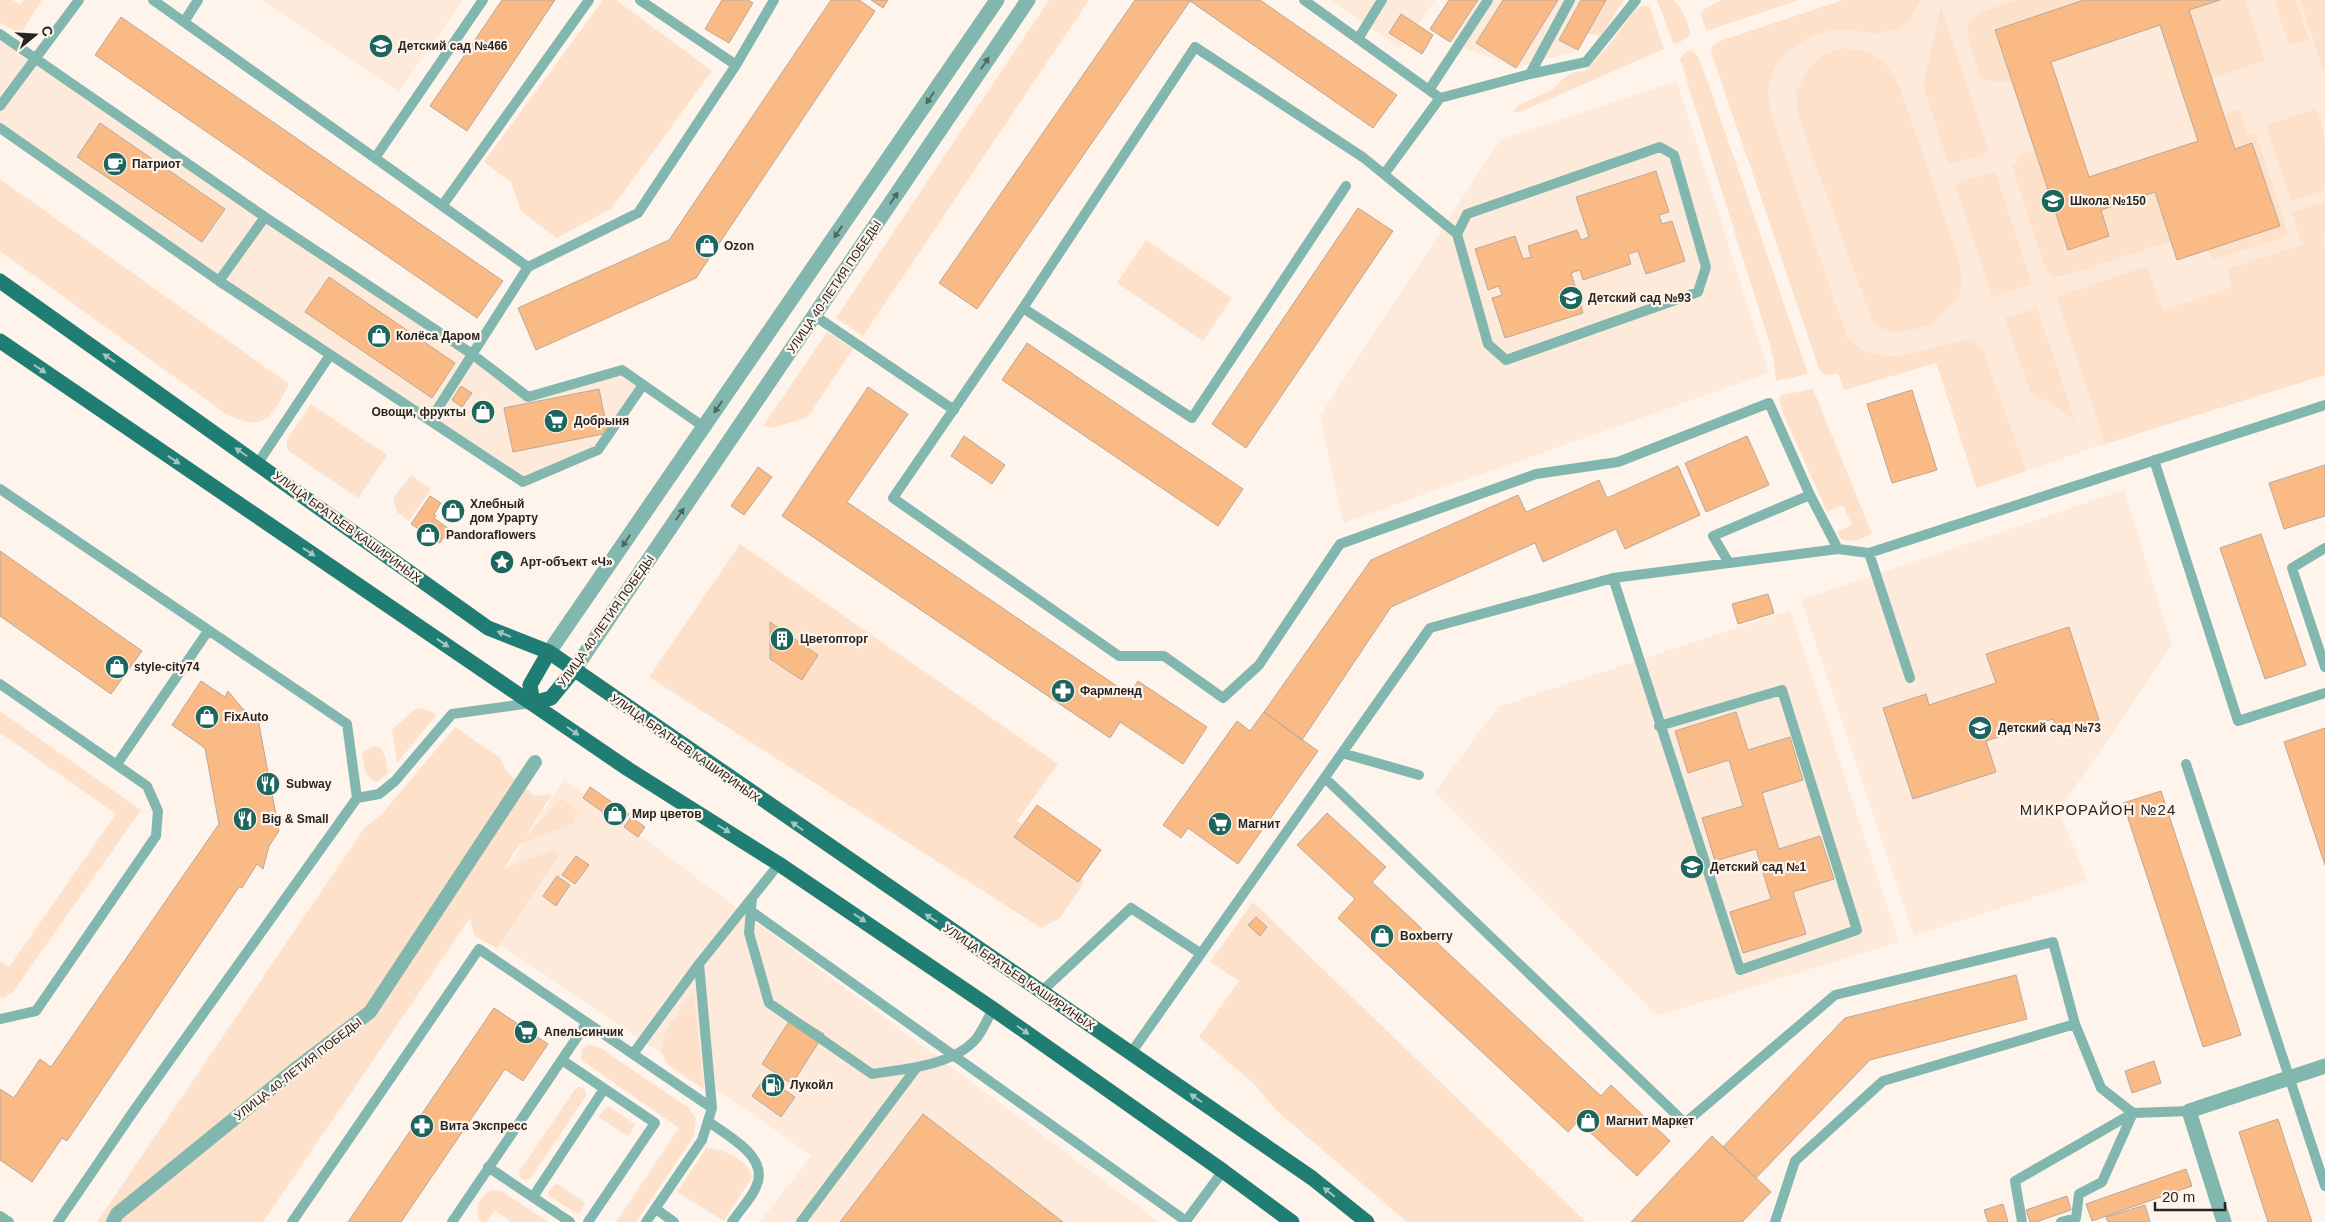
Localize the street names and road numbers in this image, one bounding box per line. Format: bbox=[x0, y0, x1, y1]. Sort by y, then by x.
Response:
street label: УЛИЦА 40-ЛЕТИЯ ПОБЕДЫ bbox=[784, 218, 884, 356]
street label: УЛИЦА БРАТЬЕВ КАШИРИНЫХ bbox=[270, 469, 424, 585]
street label: УЛИЦА 40-ЛЕТИЯ ПОБЕДЫ bbox=[555, 552, 657, 690]
street label: УЛИЦА БРАТЬЕВ КАШИРИНЫХ bbox=[608, 691, 762, 805]
street label: УЛИЦА БРАТЬЕВ КАШИРИНЫХ bbox=[941, 921, 1097, 1033]
street label: УЛИЦА 40-ЛЕТИЯ ПОБЕДЫ bbox=[232, 1015, 364, 1123]

